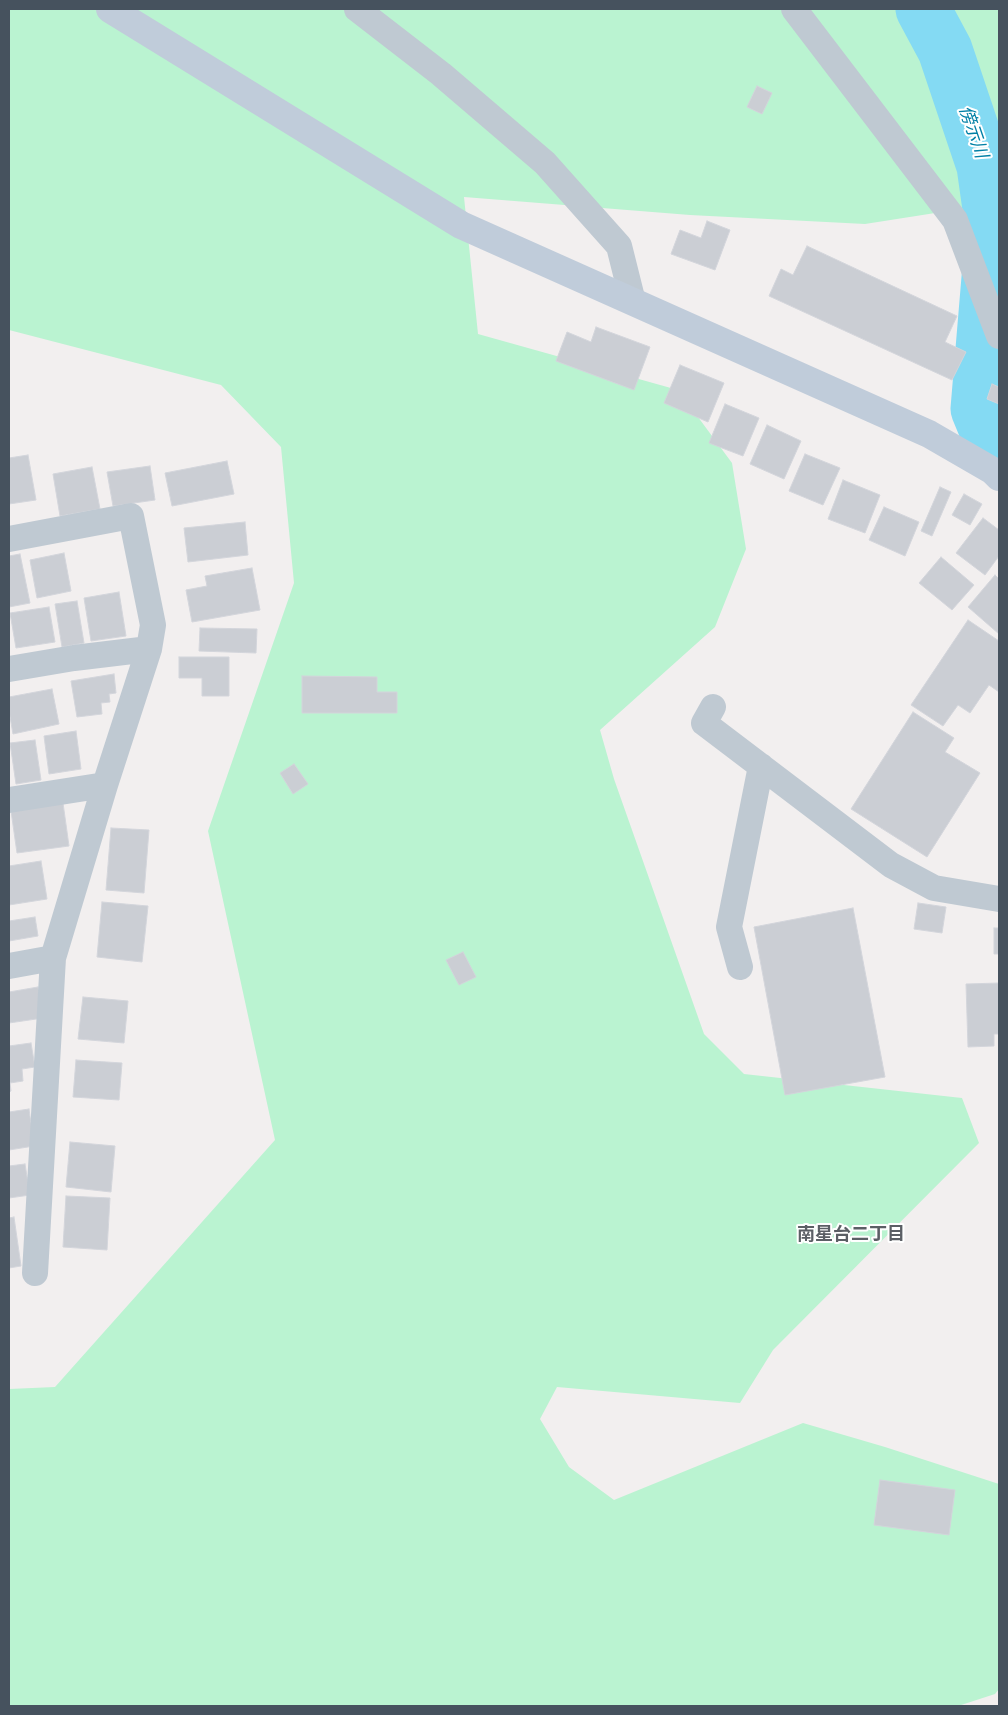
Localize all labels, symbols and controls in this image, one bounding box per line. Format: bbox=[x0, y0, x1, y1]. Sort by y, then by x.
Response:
water label: 傍示川 bbox=[954, 103, 992, 161]
district label: 南星台二丁目 bbox=[797, 1224, 905, 1246]

